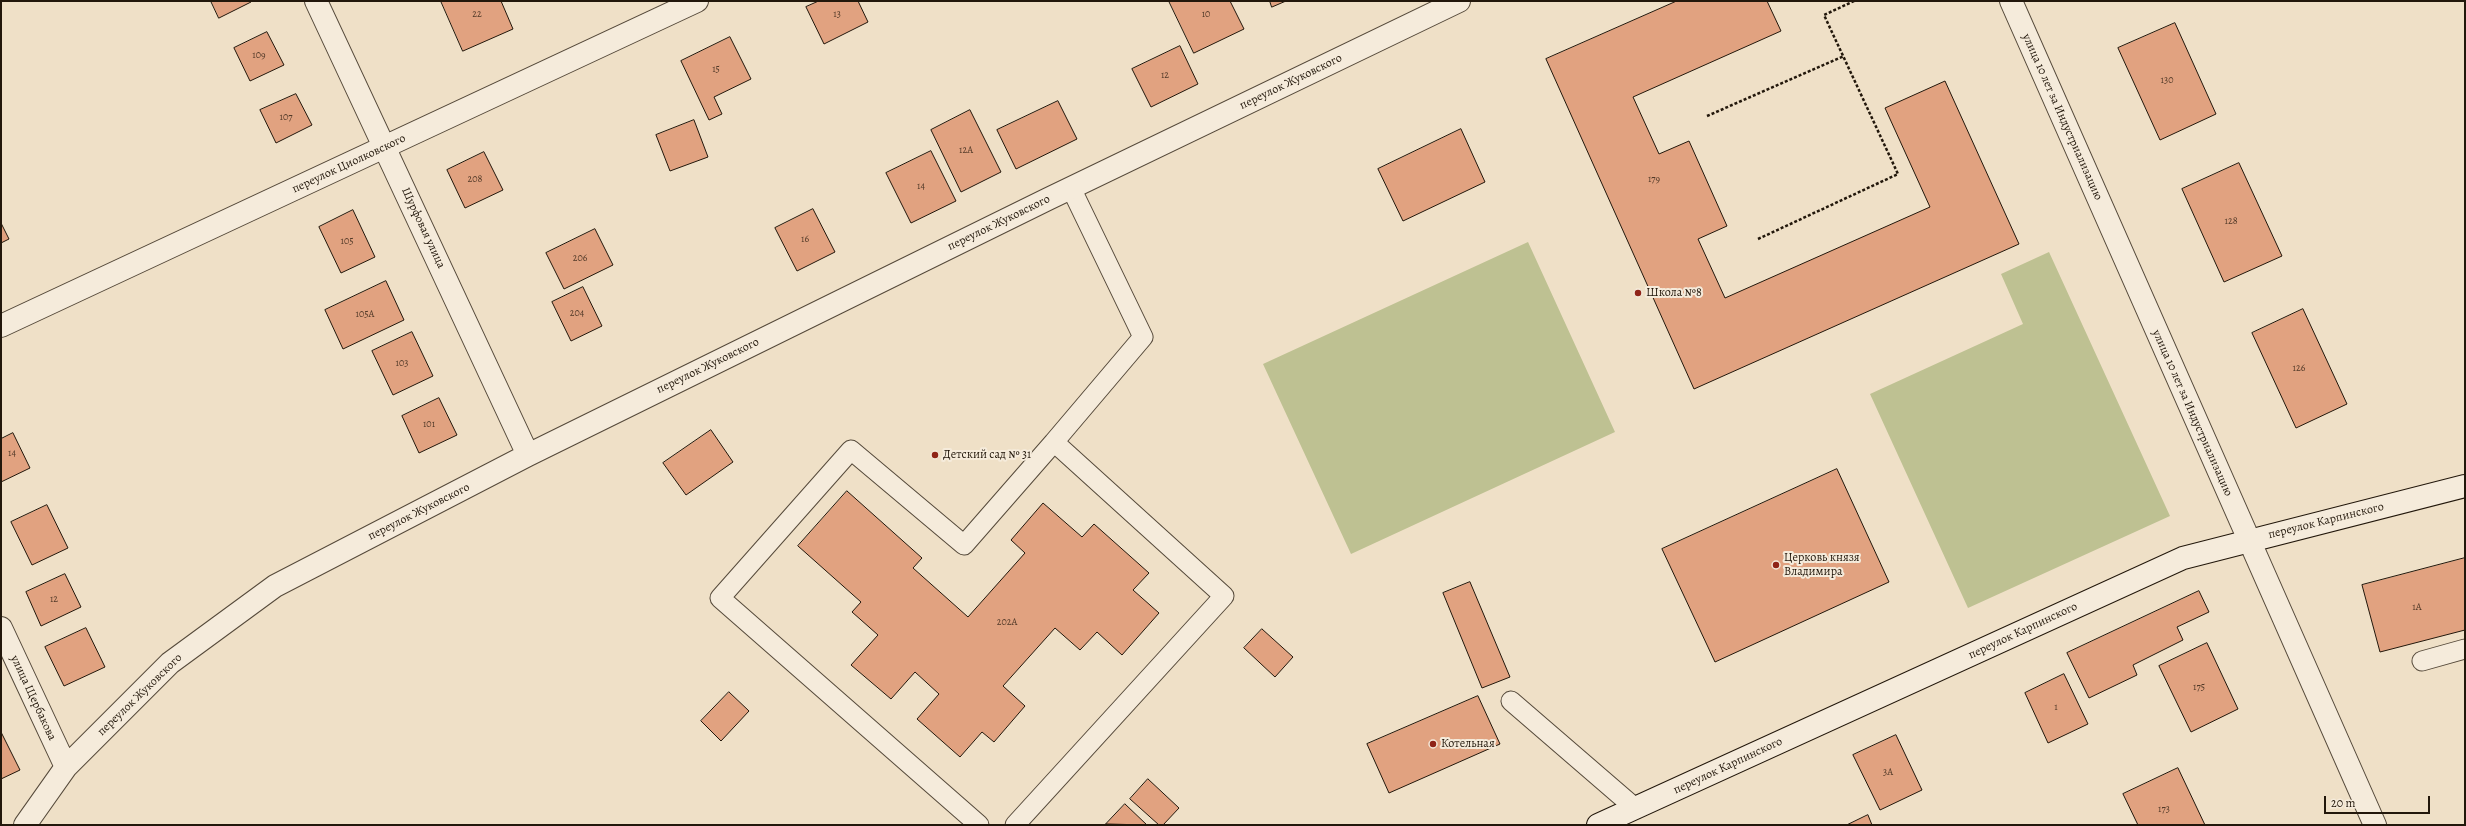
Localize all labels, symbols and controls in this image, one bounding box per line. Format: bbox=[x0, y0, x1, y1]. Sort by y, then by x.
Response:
house number: 22 bbox=[472, 9, 482, 21]
house number: 13 bbox=[833, 9, 841, 21]
house number: 10 bbox=[1202, 9, 1210, 21]
street label: улица 10 лет за Индустриализацию bbox=[2019, 32, 2105, 202]
house number: 109 bbox=[252, 50, 266, 62]
street label: переулок Жуковского bbox=[1237, 51, 1345, 113]
house number: 15 bbox=[712, 64, 720, 76]
house number: 12 bbox=[1161, 70, 1169, 82]
house number: 130 bbox=[2161, 75, 2173, 87]
house number: 107 bbox=[280, 112, 292, 124]
street label: переулок Циолковского bbox=[290, 131, 408, 197]
house number: 12А bbox=[959, 145, 973, 157]
house number: 208 bbox=[468, 174, 482, 186]
house number: 179 bbox=[1648, 174, 1660, 186]
house number: 14 bbox=[917, 181, 925, 193]
street label: Шурфовая улица bbox=[398, 185, 448, 271]
street label: переулок Жуковского bbox=[945, 192, 1053, 254]
house number: 128 bbox=[2224, 216, 2238, 228]
house number: 16 bbox=[801, 234, 809, 246]
house number: 105 bbox=[340, 236, 354, 248]
house number: 206 bbox=[573, 253, 587, 265]
place label: Школа №8 bbox=[1646, 286, 1702, 300]
marker: Школа №8 bbox=[1633, 288, 1643, 298]
house number: 204 bbox=[570, 308, 584, 320]
house number: 105А bbox=[356, 309, 374, 321]
street label: улица 10 лет за Индустриализацию bbox=[2149, 328, 2235, 498]
street label: переулок Жуковского bbox=[654, 335, 762, 397]
house number: 103 bbox=[396, 358, 408, 370]
house number: 126 bbox=[2293, 363, 2305, 375]
house number: 101 bbox=[423, 419, 435, 431]
house number: 14 bbox=[8, 448, 16, 460]
place label: Детский сад № 31 bbox=[943, 448, 1031, 462]
marker: Детский сад № 31 bbox=[930, 450, 940, 460]
street label: переулок Жуковского bbox=[366, 480, 472, 544]
street label: переулок Карпинского bbox=[2267, 500, 2385, 542]
place label: Церковь князя Владимира bbox=[1784, 551, 1860, 579]
marker: Церковь князя Владимира bbox=[1771, 560, 1781, 570]
house number: 12 bbox=[50, 594, 58, 606]
street label: переулок Карпинского bbox=[1966, 599, 2080, 663]
house number: 1А bbox=[2412, 602, 2422, 614]
house number: 202А bbox=[997, 617, 1017, 629]
street label: переулок Жуковского bbox=[95, 651, 185, 739]
street label: улица Щербакова bbox=[7, 653, 59, 743]
house number: 175 bbox=[2193, 682, 2205, 694]
house number: 1 bbox=[2054, 702, 2058, 714]
street label: переулок Карпинского bbox=[1671, 734, 1785, 798]
place label: Котельная bbox=[1441, 737, 1495, 751]
marker: Котельная bbox=[1428, 739, 1438, 749]
house number: 3А bbox=[1883, 767, 1893, 779]
scale bar bbox=[2326, 788, 2432, 814]
text: 20 m bbox=[2331, 795, 2355, 811]
house number: 173 bbox=[2158, 804, 2170, 816]

